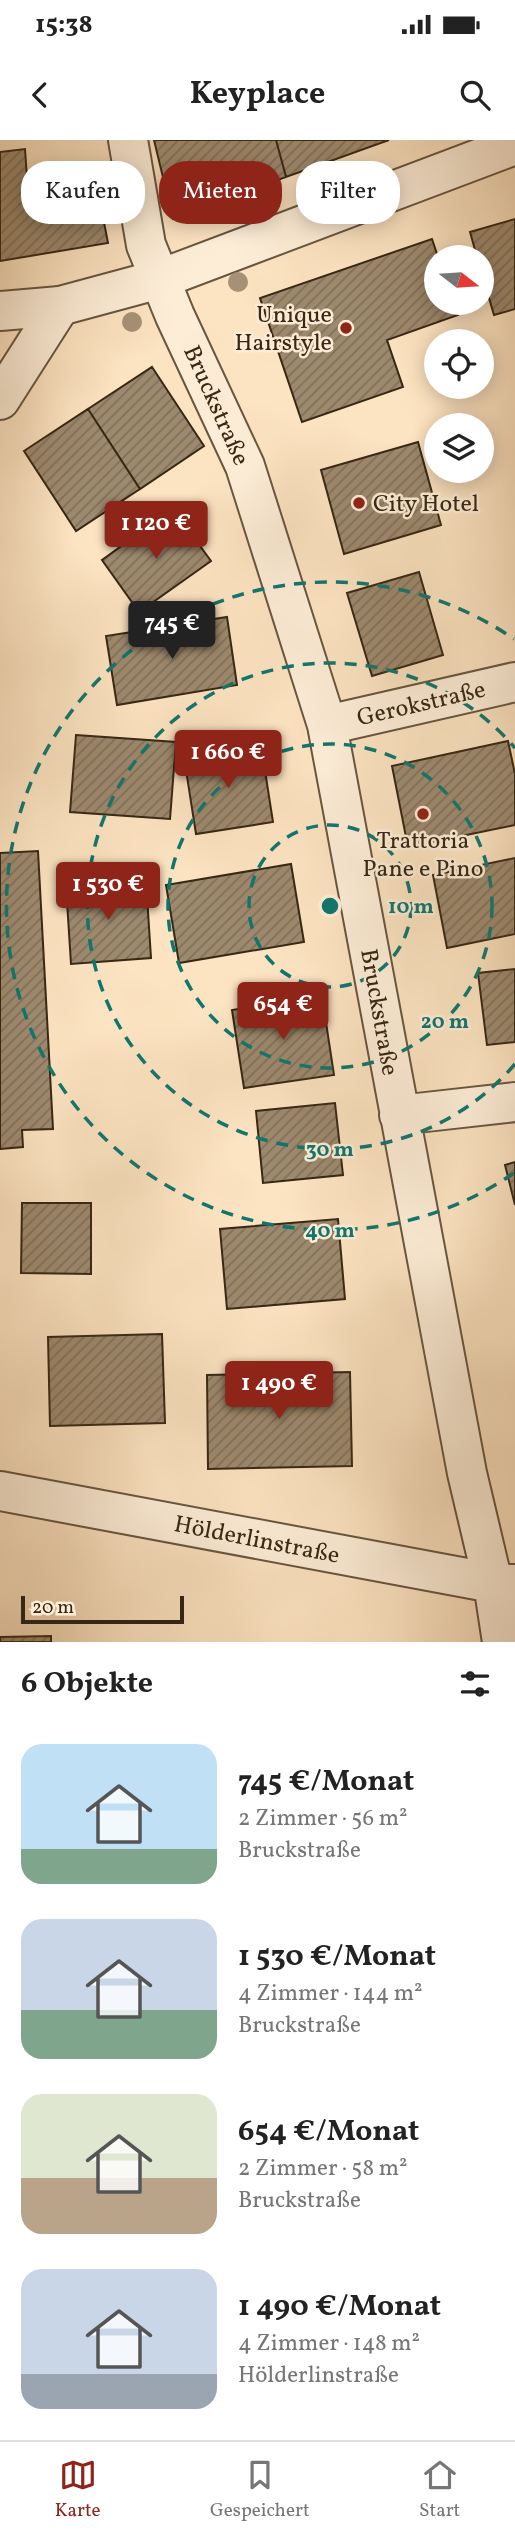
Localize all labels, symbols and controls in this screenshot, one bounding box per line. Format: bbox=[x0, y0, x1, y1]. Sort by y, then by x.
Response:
text: 15:38 bbox=[35, 7, 93, 43]
text: Keyplace bbox=[190, 73, 325, 117]
icon: back bbox=[21, 76, 59, 114]
icon: search bbox=[456, 76, 494, 114]
chip: Kaufen bbox=[21, 161, 145, 224]
chip: Mieten bbox=[159, 161, 282, 224]
chip: Filter bbox=[296, 161, 400, 224]
north arrow bbox=[424, 245, 494, 315]
map controls bbox=[424, 245, 494, 483]
place label: Unique Hairstyle bbox=[234, 299, 332, 361]
marker: Unique Hairstyle bbox=[338, 320, 354, 336]
button: locate bbox=[424, 329, 494, 399]
street label: Bruckstraße bbox=[174, 340, 257, 471]
button: layers bbox=[424, 413, 494, 483]
place label: City Hotel bbox=[373, 488, 479, 522]
marker: City Hotel bbox=[351, 495, 367, 511]
pin: 1 120 € bbox=[91, 502, 221, 561]
text: 1 120 € bbox=[121, 508, 191, 540]
pin: 745 € bbox=[123, 602, 221, 661]
text: 745 € bbox=[144, 608, 200, 640]
street label: Gerokstraße bbox=[354, 674, 489, 736]
pin: 1 660 € bbox=[163, 730, 293, 790]
text: 1 660 € bbox=[191, 737, 265, 769]
marker: Trattoria Pane e Pino bbox=[415, 806, 431, 822]
place label: Trattoria Pane e Pino bbox=[363, 825, 483, 887]
pin: 1 530 € bbox=[43, 862, 173, 922]
text: 1 530 € bbox=[72, 869, 144, 901]
text: 10 m bbox=[388, 893, 434, 922]
centre of rings bbox=[318, 894, 342, 918]
street label: Bruckstraße bbox=[350, 946, 406, 1078]
pin: 654 € bbox=[234, 982, 332, 1042]
text: 654 € bbox=[253, 989, 313, 1021]
text: 20 m bbox=[421, 1008, 469, 1037]
text: 30 m bbox=[306, 1136, 354, 1165]
text: 40 m bbox=[305, 1217, 355, 1246]
pin: 1 490 € bbox=[214, 1362, 344, 1421]
text: 1 490 € bbox=[241, 1368, 317, 1400]
street label: Hölderlinstraße bbox=[171, 1508, 342, 1574]
scale bar bbox=[21, 1593, 184, 1625]
text: 20 m bbox=[32, 1595, 74, 1621]
text: 6 Objekte bbox=[21, 1663, 153, 1705]
icon: filters bbox=[456, 1665, 494, 1703]
text: 745 €/Monat bbox=[238, 1761, 414, 1803]
icon: home bbox=[77, 1772, 161, 1856]
text: 2 Zimmer · 56 m² bbox=[238, 1803, 408, 1835]
text: Bruckstraße bbox=[238, 1835, 361, 1867]
text: 1 530 €/Monat bbox=[238, 1936, 436, 1978]
icon: home bbox=[77, 1947, 161, 2031]
text: 4 Zimmer · 144 m² bbox=[238, 1978, 423, 2010]
text: Bruckstraße bbox=[238, 2010, 361, 2042]
text: 654 €/Monat bbox=[238, 2111, 419, 2153]
icon: home bbox=[77, 2122, 161, 2206]
text: 2 Zimmer · 58 m² bbox=[238, 2153, 408, 2185]
text: Bruckstraße bbox=[238, 2185, 361, 2217]
text: 1 490 €/Monat bbox=[238, 2286, 441, 2328]
icon: home bbox=[77, 2297, 161, 2381]
text: 4 Zimmer · 148 m² bbox=[238, 2328, 420, 2360]
text: Hölderlinstraße bbox=[238, 2360, 399, 2392]
tab: Karte bbox=[55, 2456, 101, 2524]
tab: Gespeichert bbox=[210, 2456, 310, 2524]
tab: Start bbox=[419, 2456, 460, 2524]

